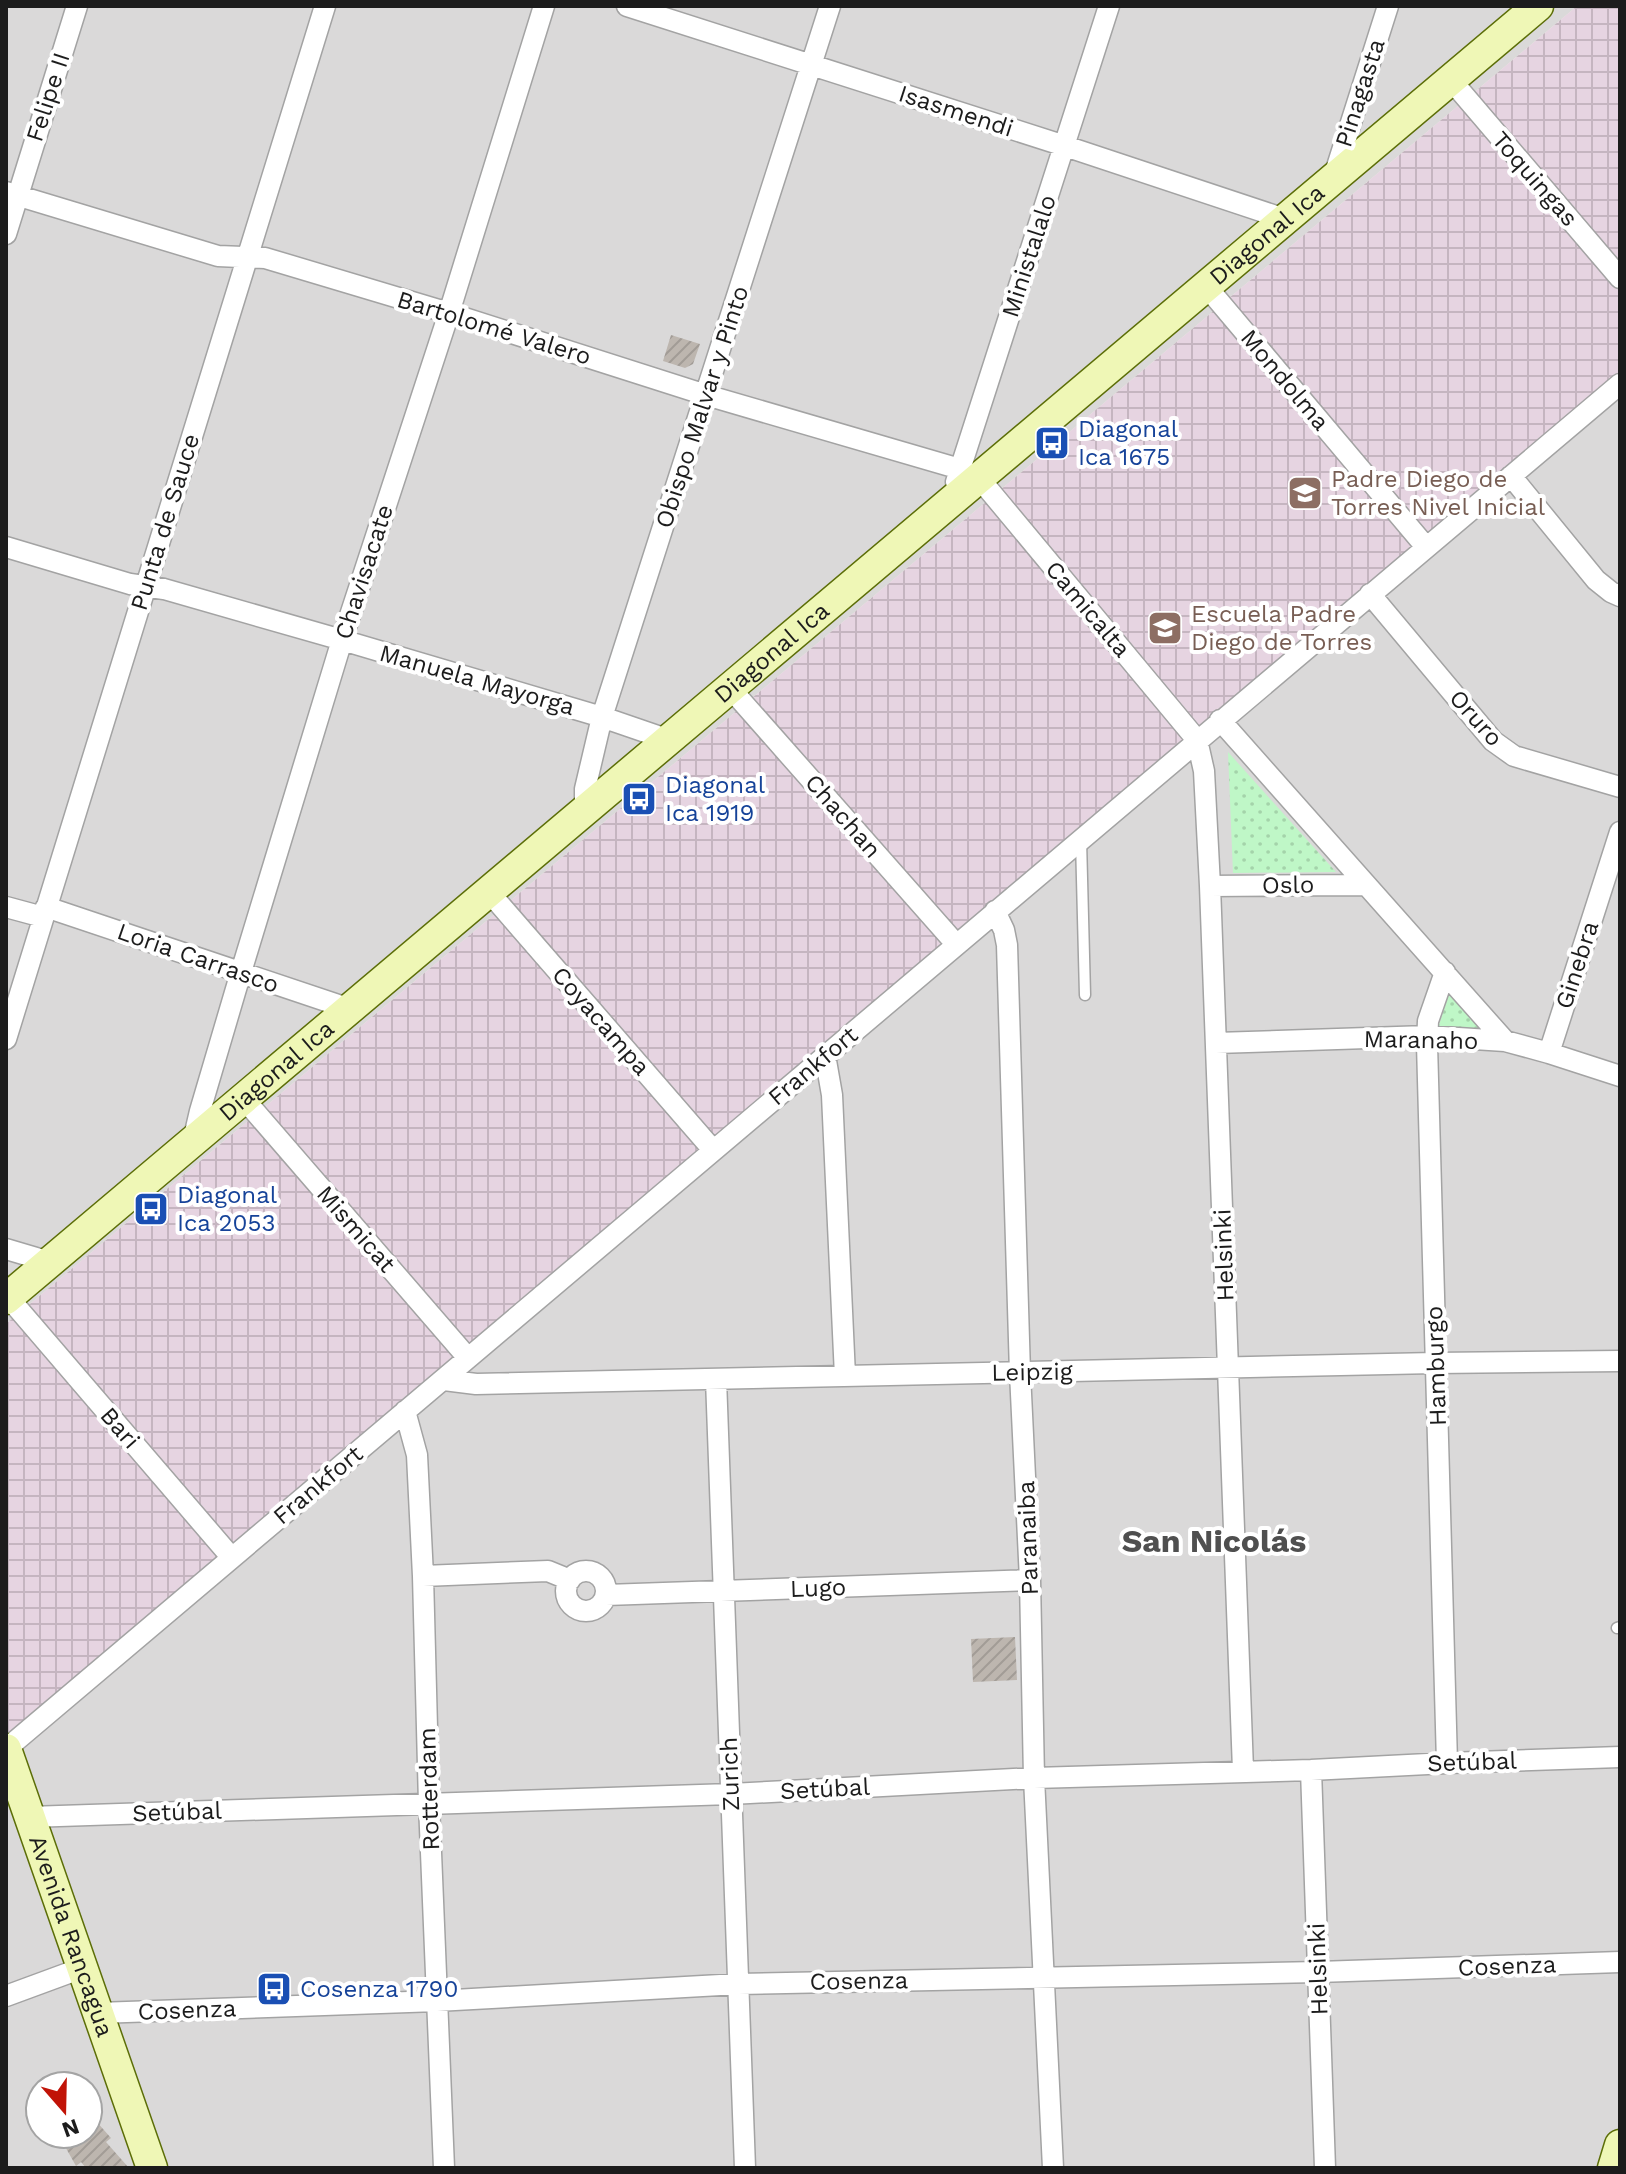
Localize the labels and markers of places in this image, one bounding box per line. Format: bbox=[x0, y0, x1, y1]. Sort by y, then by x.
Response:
place label: Diagonal Ica 1675 bbox=[1078, 415, 1179, 471]
bus stop icon: Diagonal Ica 1675 bbox=[1033, 424, 1071, 462]
place label: Padre Diego de Torres Nivel Inicial bbox=[1331, 465, 1546, 521]
school or university icon: Padre Diego de Torres Nivel Inicial bbox=[1286, 474, 1324, 512]
place label: Escuela Padre Diego de Torres bbox=[1191, 600, 1372, 656]
school or university icon: Escuela Padre Diego de Torres bbox=[1146, 609, 1184, 647]
place label: Diagonal Ica 1919 bbox=[665, 771, 766, 827]
bus stop icon: Diagonal Ica 1919 bbox=[620, 780, 658, 818]
place label: Diagonal Ica 2053 bbox=[177, 1181, 278, 1237]
bus stop icon: Diagonal Ica 2053 bbox=[132, 1190, 170, 1228]
bus stop icon: Cosenza 1790 bbox=[255, 1970, 293, 2008]
place label: Cosenza 1790 bbox=[300, 1975, 458, 2003]

